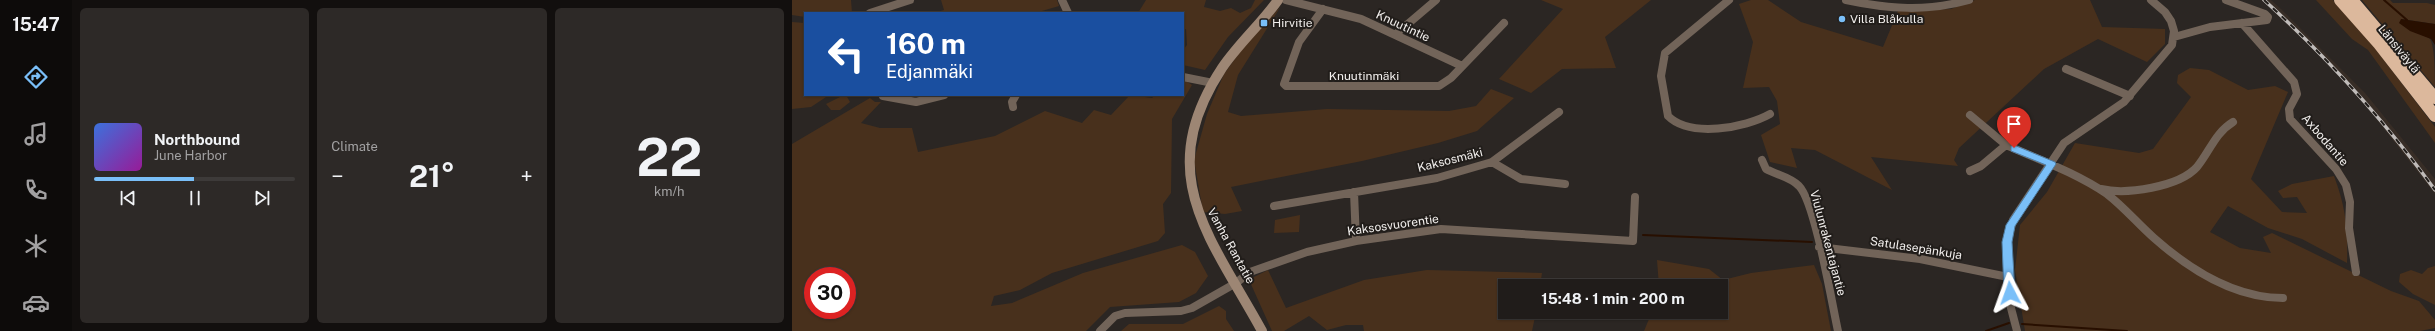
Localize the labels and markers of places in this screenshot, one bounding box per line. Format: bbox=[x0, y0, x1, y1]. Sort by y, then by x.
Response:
place label: Villa Blåkulla bbox=[1850, 12, 1923, 26]
marker: Villa Blåkulla bbox=[1837, 14, 1847, 24]
place label: Hirvitie bbox=[1272, 16, 1313, 30]
marker: Hirvitie bbox=[1259, 18, 1269, 28]
pin bbox=[1997, 107, 2031, 148]

